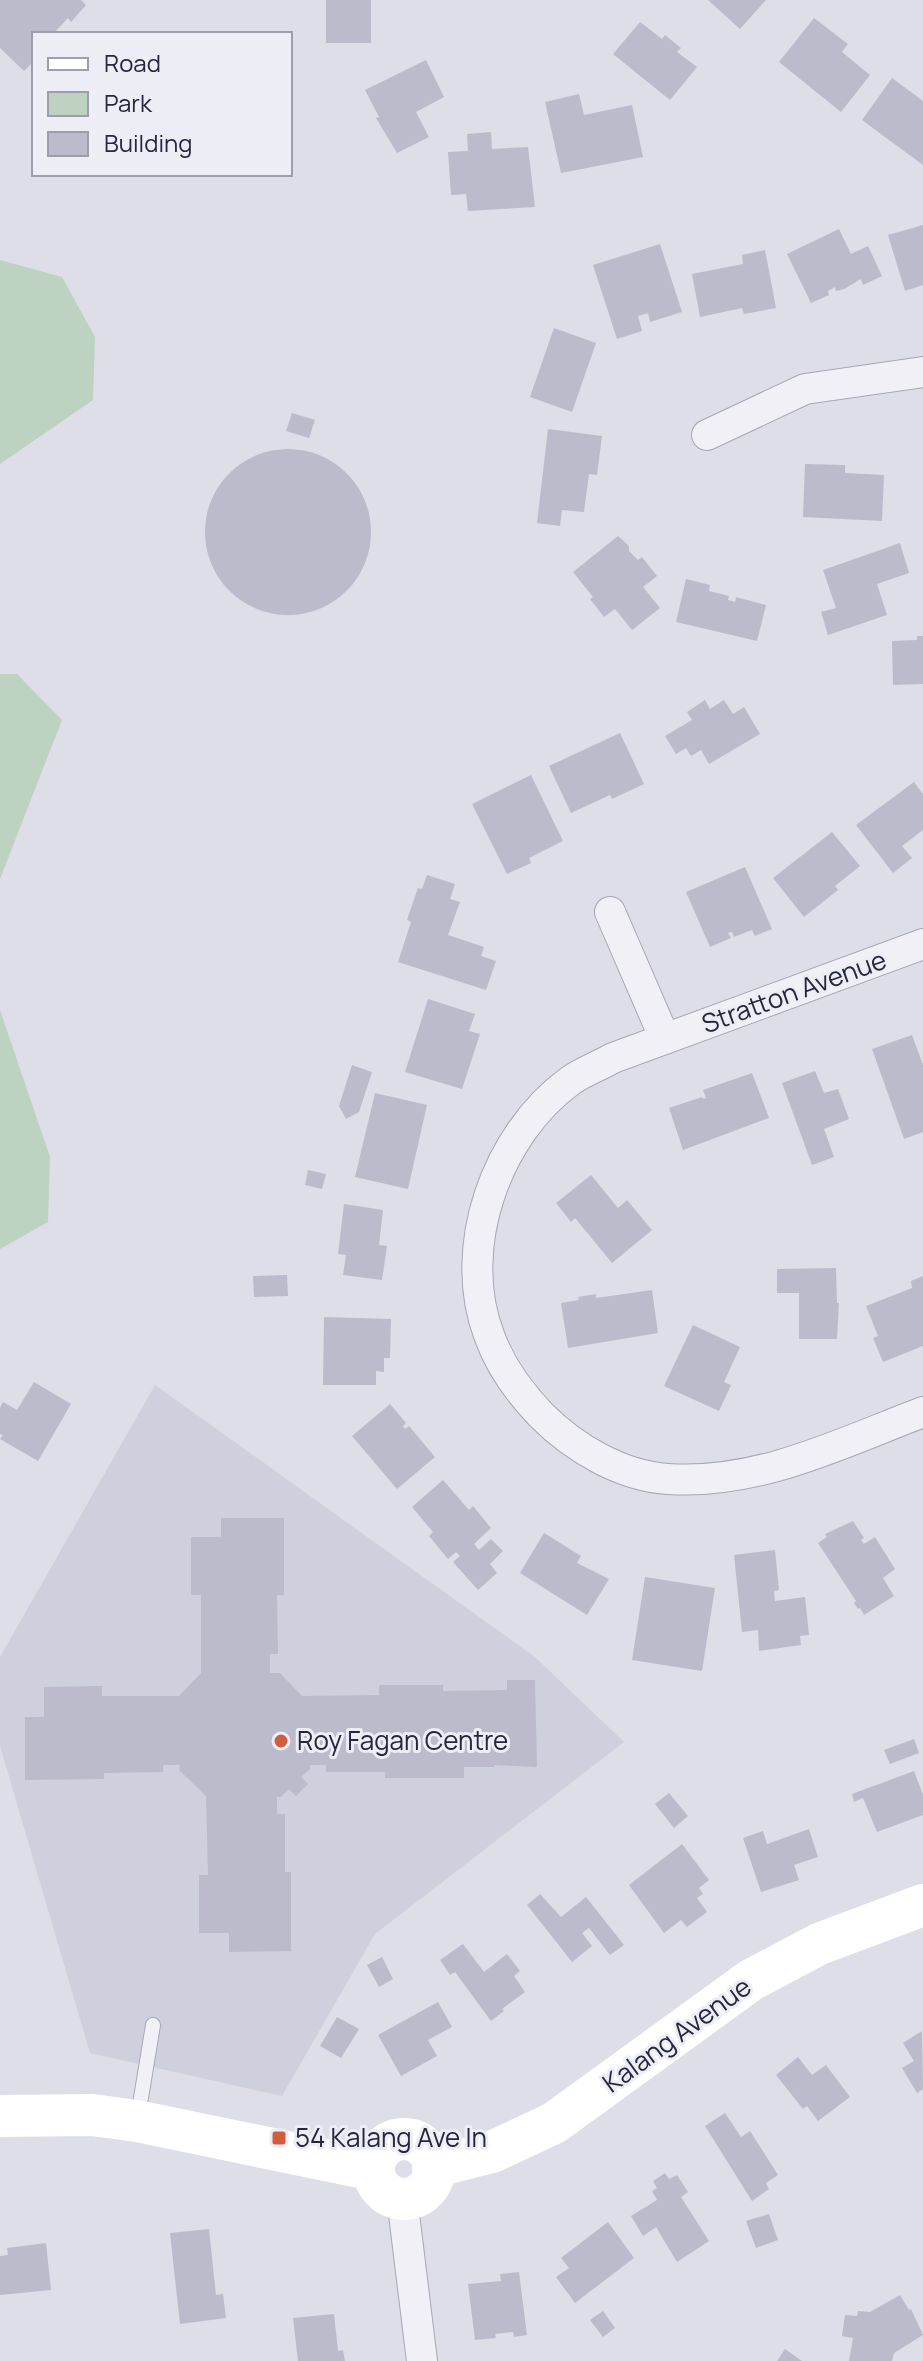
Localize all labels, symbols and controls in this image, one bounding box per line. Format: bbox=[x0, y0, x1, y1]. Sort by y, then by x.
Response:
legend bbox=[32, 32, 292, 176]
text: Road bbox=[104, 46, 161, 79]
text: Park bbox=[104, 86, 153, 119]
text: Building bbox=[104, 126, 192, 159]
street label: Stratton Avenue bbox=[696, 941, 891, 1041]
place label: Roy Fagan Centre bbox=[297, 1722, 508, 1758]
marker: Roy Fagan Centre bbox=[272, 1732, 290, 1750]
street label: Kalang Avenue bbox=[595, 1968, 758, 2100]
place label: 54 Kalang Ave In bbox=[295, 2119, 487, 2155]
marker: 54 Kalang Ave In bbox=[270, 2129, 288, 2147]

